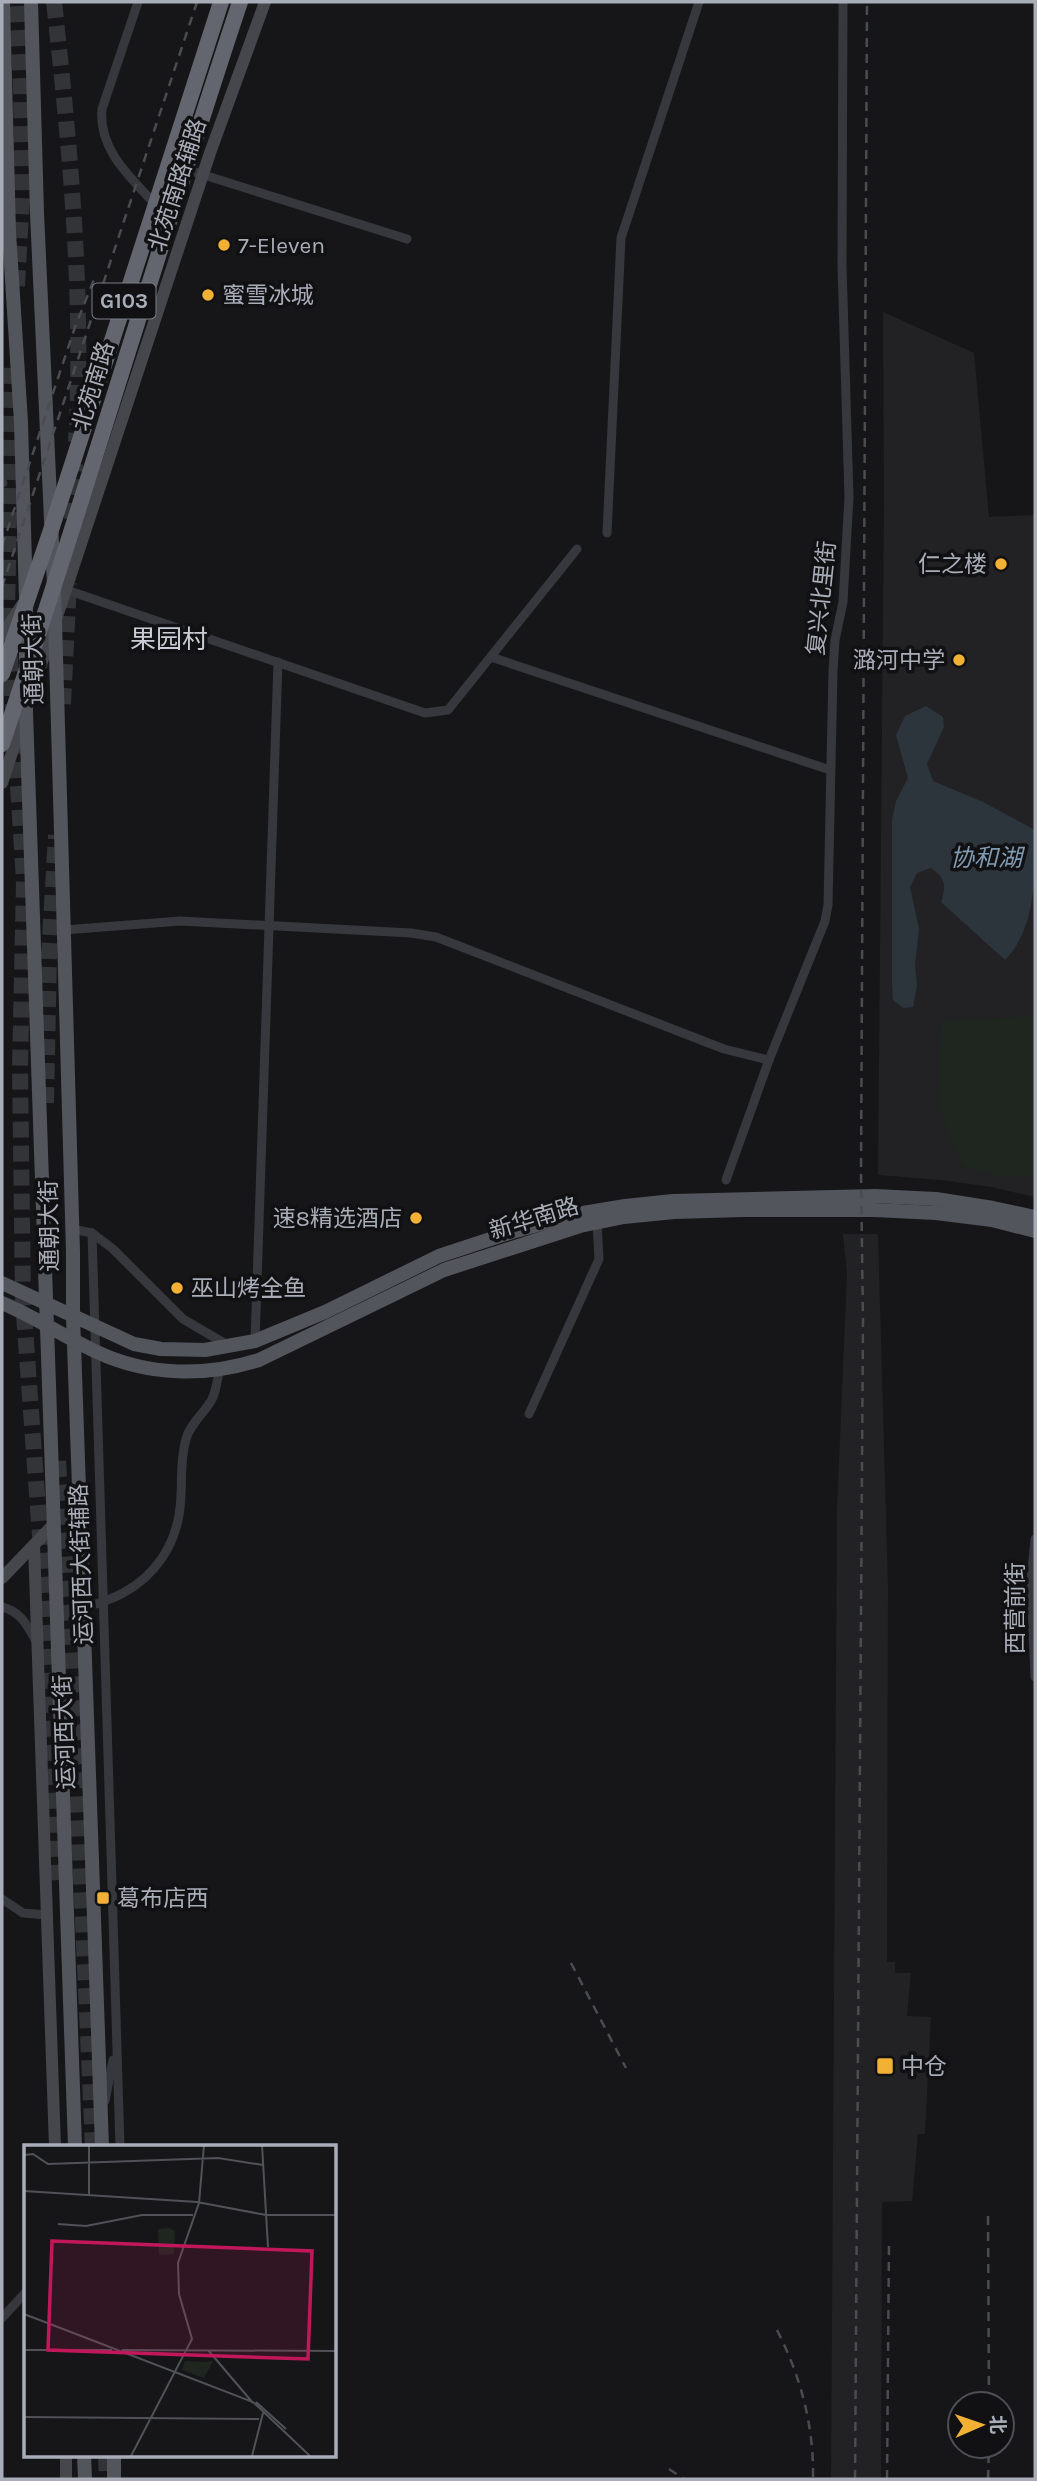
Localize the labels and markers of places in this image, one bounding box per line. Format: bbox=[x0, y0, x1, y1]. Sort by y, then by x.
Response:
place label: 7-Eleven bbox=[238, 232, 325, 259]
marker: 7-Eleven bbox=[216, 237, 232, 253]
place label: 蜜雪冰城 bbox=[222, 282, 314, 309]
marker: 蜜雪冰城 bbox=[200, 287, 216, 303]
place label: 仁之楼 bbox=[918, 551, 987, 578]
marker: 仁之楼 bbox=[993, 556, 1009, 572]
place label: 潞河中学 bbox=[853, 647, 945, 674]
marker: 潞河中学 bbox=[951, 652, 967, 668]
place label: 速8精选酒店 bbox=[273, 1205, 402, 1232]
marker: 速8精选酒店 bbox=[408, 1210, 424, 1226]
place label: 巫山烤全鱼 bbox=[191, 1275, 306, 1302]
marker: 巫山烤全鱼 bbox=[169, 1280, 185, 1296]
place label: 葛布店西 bbox=[117, 1885, 209, 1912]
marker: 葛布店西 bbox=[95, 1890, 111, 1906]
place label: 中仓 bbox=[901, 2053, 947, 2080]
marker: 中仓 bbox=[875, 2056, 895, 2076]

